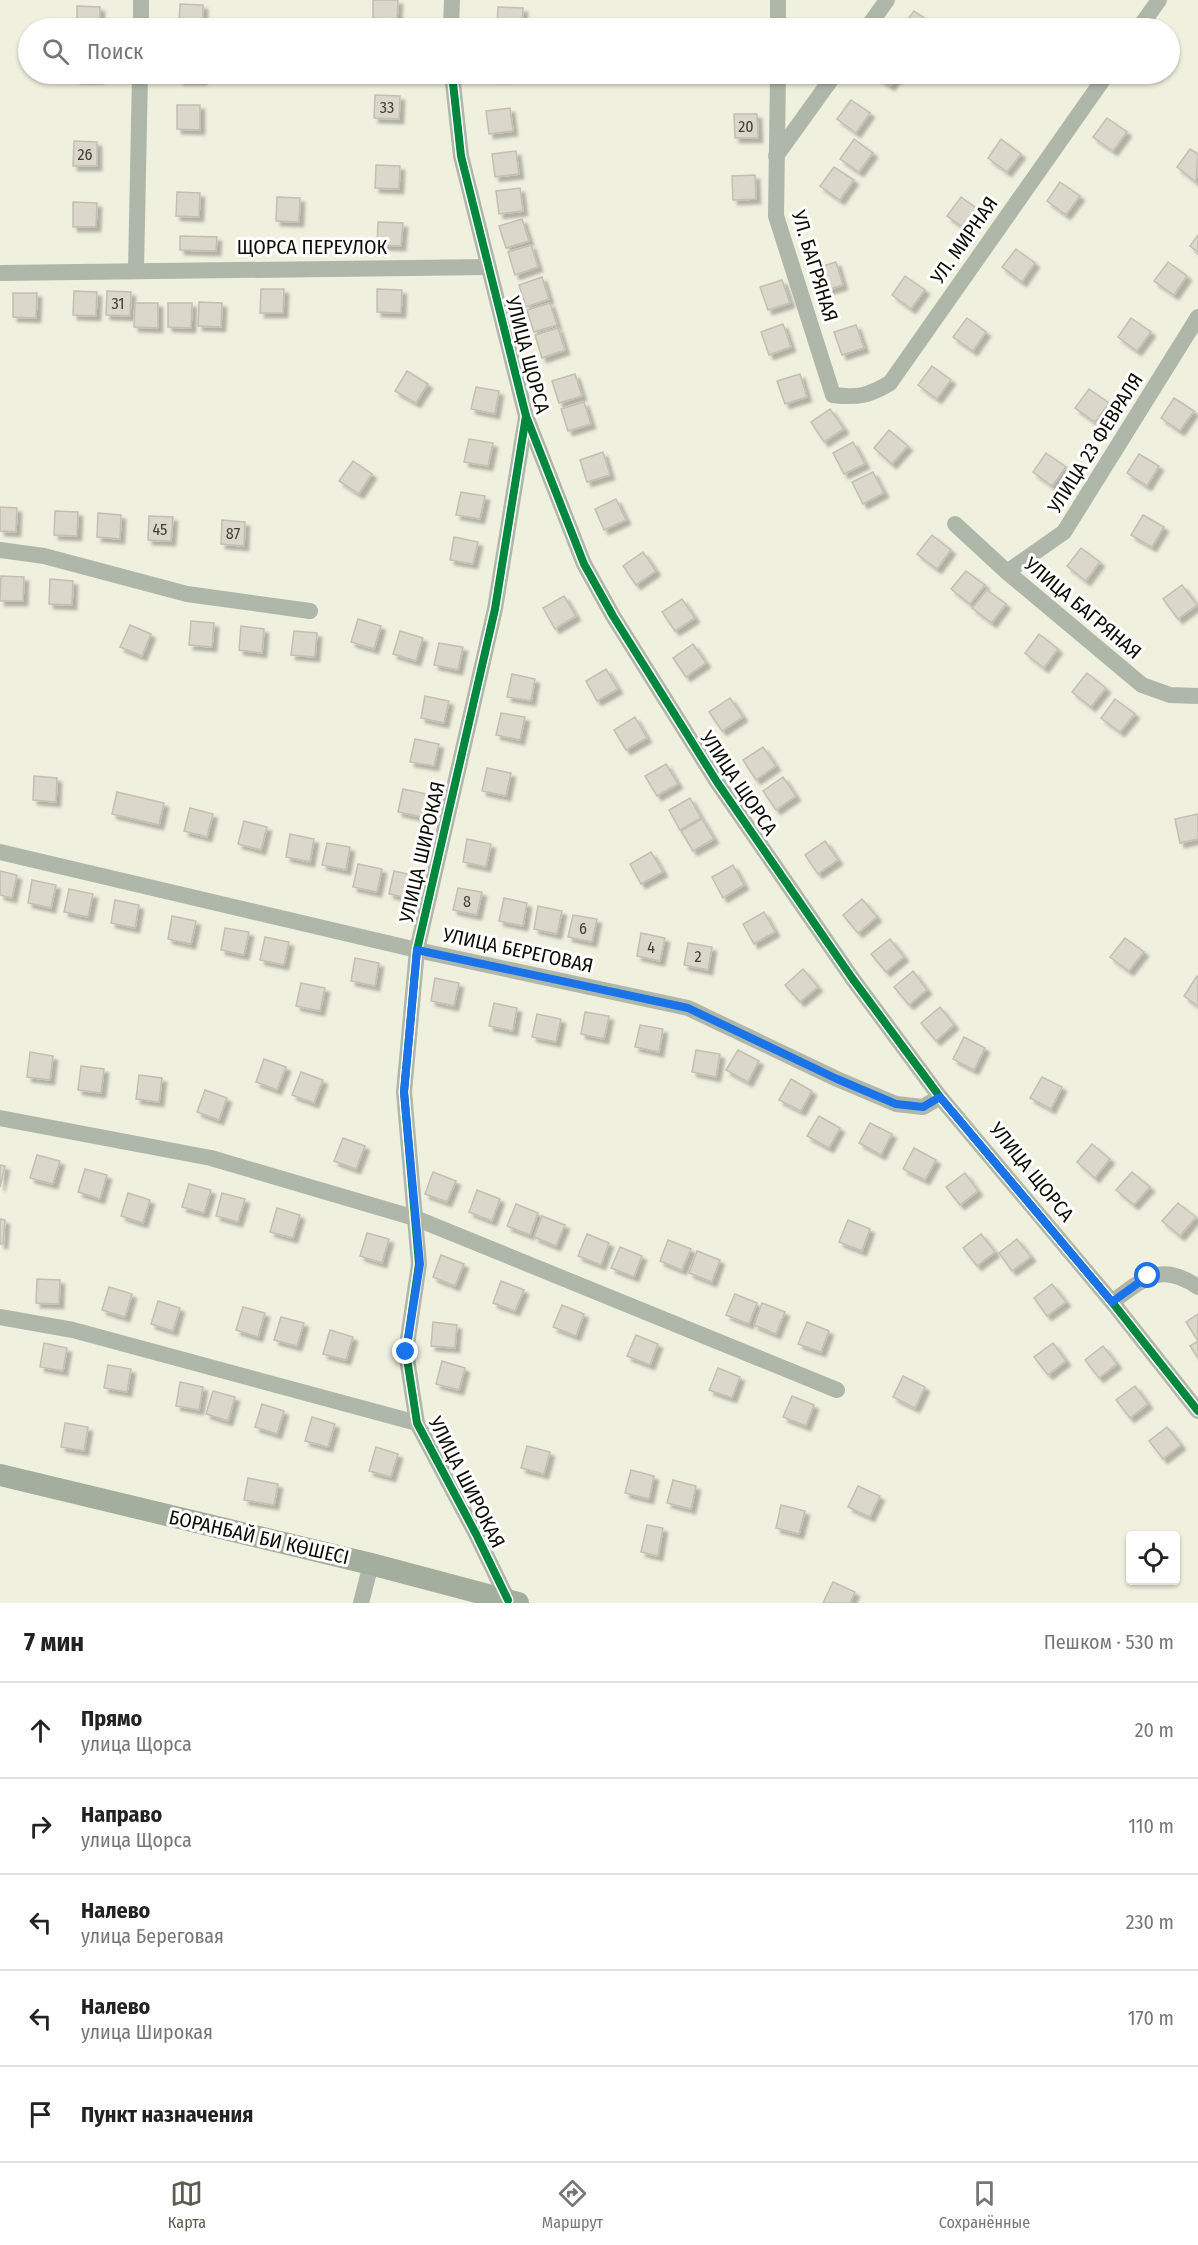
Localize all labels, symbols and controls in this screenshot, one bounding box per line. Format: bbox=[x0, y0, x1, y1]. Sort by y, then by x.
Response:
search box bbox=[18, 18, 1180, 84]
icon: search bbox=[39, 35, 72, 68]
text: Поиск bbox=[87, 38, 143, 65]
house number: 33 bbox=[380, 98, 394, 117]
house number: 20 bbox=[738, 117, 754, 136]
house number: 26 bbox=[78, 145, 93, 164]
street label: УЛ. МИРНАЯ bbox=[925, 192, 1003, 289]
street label: УЛ. БАГРЯНАЯ bbox=[786, 207, 843, 325]
street label: ЩОРСА ПЕРЕУЛОК bbox=[237, 235, 387, 259]
street label: УЛИЦА ЩОРСА bbox=[501, 293, 555, 417]
house number: 31 bbox=[111, 294, 125, 313]
street label: УЛИЦА 23 ФЕВРАЛЯ bbox=[1042, 369, 1148, 518]
house number: 45 bbox=[153, 520, 167, 539]
house number: 87 bbox=[226, 524, 241, 543]
street label: УЛИЦА БАГРЯНАЯ bbox=[1019, 551, 1146, 664]
street label: УЛИЦА ЩОРСА bbox=[695, 725, 783, 840]
street label: УЛИЦА ШИРОКАЯ bbox=[394, 779, 450, 926]
house number: 8 bbox=[463, 892, 471, 911]
house number: 6 bbox=[579, 919, 587, 938]
street label: УЛИЦА БЕРЕГОВАЯ bbox=[440, 922, 595, 978]
house number: 4 bbox=[647, 938, 655, 957]
house number: 2 bbox=[694, 947, 702, 966]
street label: УЛИЦА ЩОРСА bbox=[984, 1117, 1080, 1227]
route start bbox=[1134, 1262, 1160, 1288]
route end bbox=[392, 1338, 418, 1364]
street label: УЛИЦА ШИРОКАЯ bbox=[423, 1411, 510, 1552]
street label: БОРАНБАЙ БИ КӨШЕСІ bbox=[167, 1505, 351, 1569]
map controls bbox=[1126, 1531, 1180, 1585]
button: locate bbox=[1126, 1531, 1180, 1585]
text: 7 мин bbox=[24, 1627, 84, 1658]
text: Пешком · 530 m bbox=[1044, 1630, 1174, 1654]
text: Прямо bbox=[81, 1705, 142, 1732]
icon: ahead bbox=[24, 1714, 57, 1747]
text: 20 m bbox=[1135, 1718, 1174, 1742]
text: улица Щорса bbox=[81, 1732, 192, 1756]
text: Направо bbox=[81, 1801, 162, 1828]
icon: right bbox=[24, 1810, 57, 1843]
text: 110 m bbox=[1128, 1814, 1174, 1838]
text: улица Щорса bbox=[81, 1828, 192, 1852]
text: Налево bbox=[81, 1897, 150, 1924]
icon: left bbox=[24, 1906, 57, 1939]
text: 230 m bbox=[1126, 1910, 1174, 1934]
text: улица Береговая bbox=[81, 1924, 224, 1948]
text: Налево bbox=[81, 1993, 150, 2020]
icon: left bbox=[24, 2002, 57, 2035]
text: 170 m bbox=[1128, 2006, 1174, 2030]
text: улица Широкая bbox=[81, 2020, 213, 2044]
icon: arrive bbox=[24, 2098, 57, 2131]
text: Пункт назначения bbox=[81, 2101, 253, 2128]
tab: Карта bbox=[168, 2177, 206, 2232]
tab: Маршрут bbox=[542, 2177, 603, 2232]
tab: Сохранённые bbox=[939, 2177, 1030, 2232]

